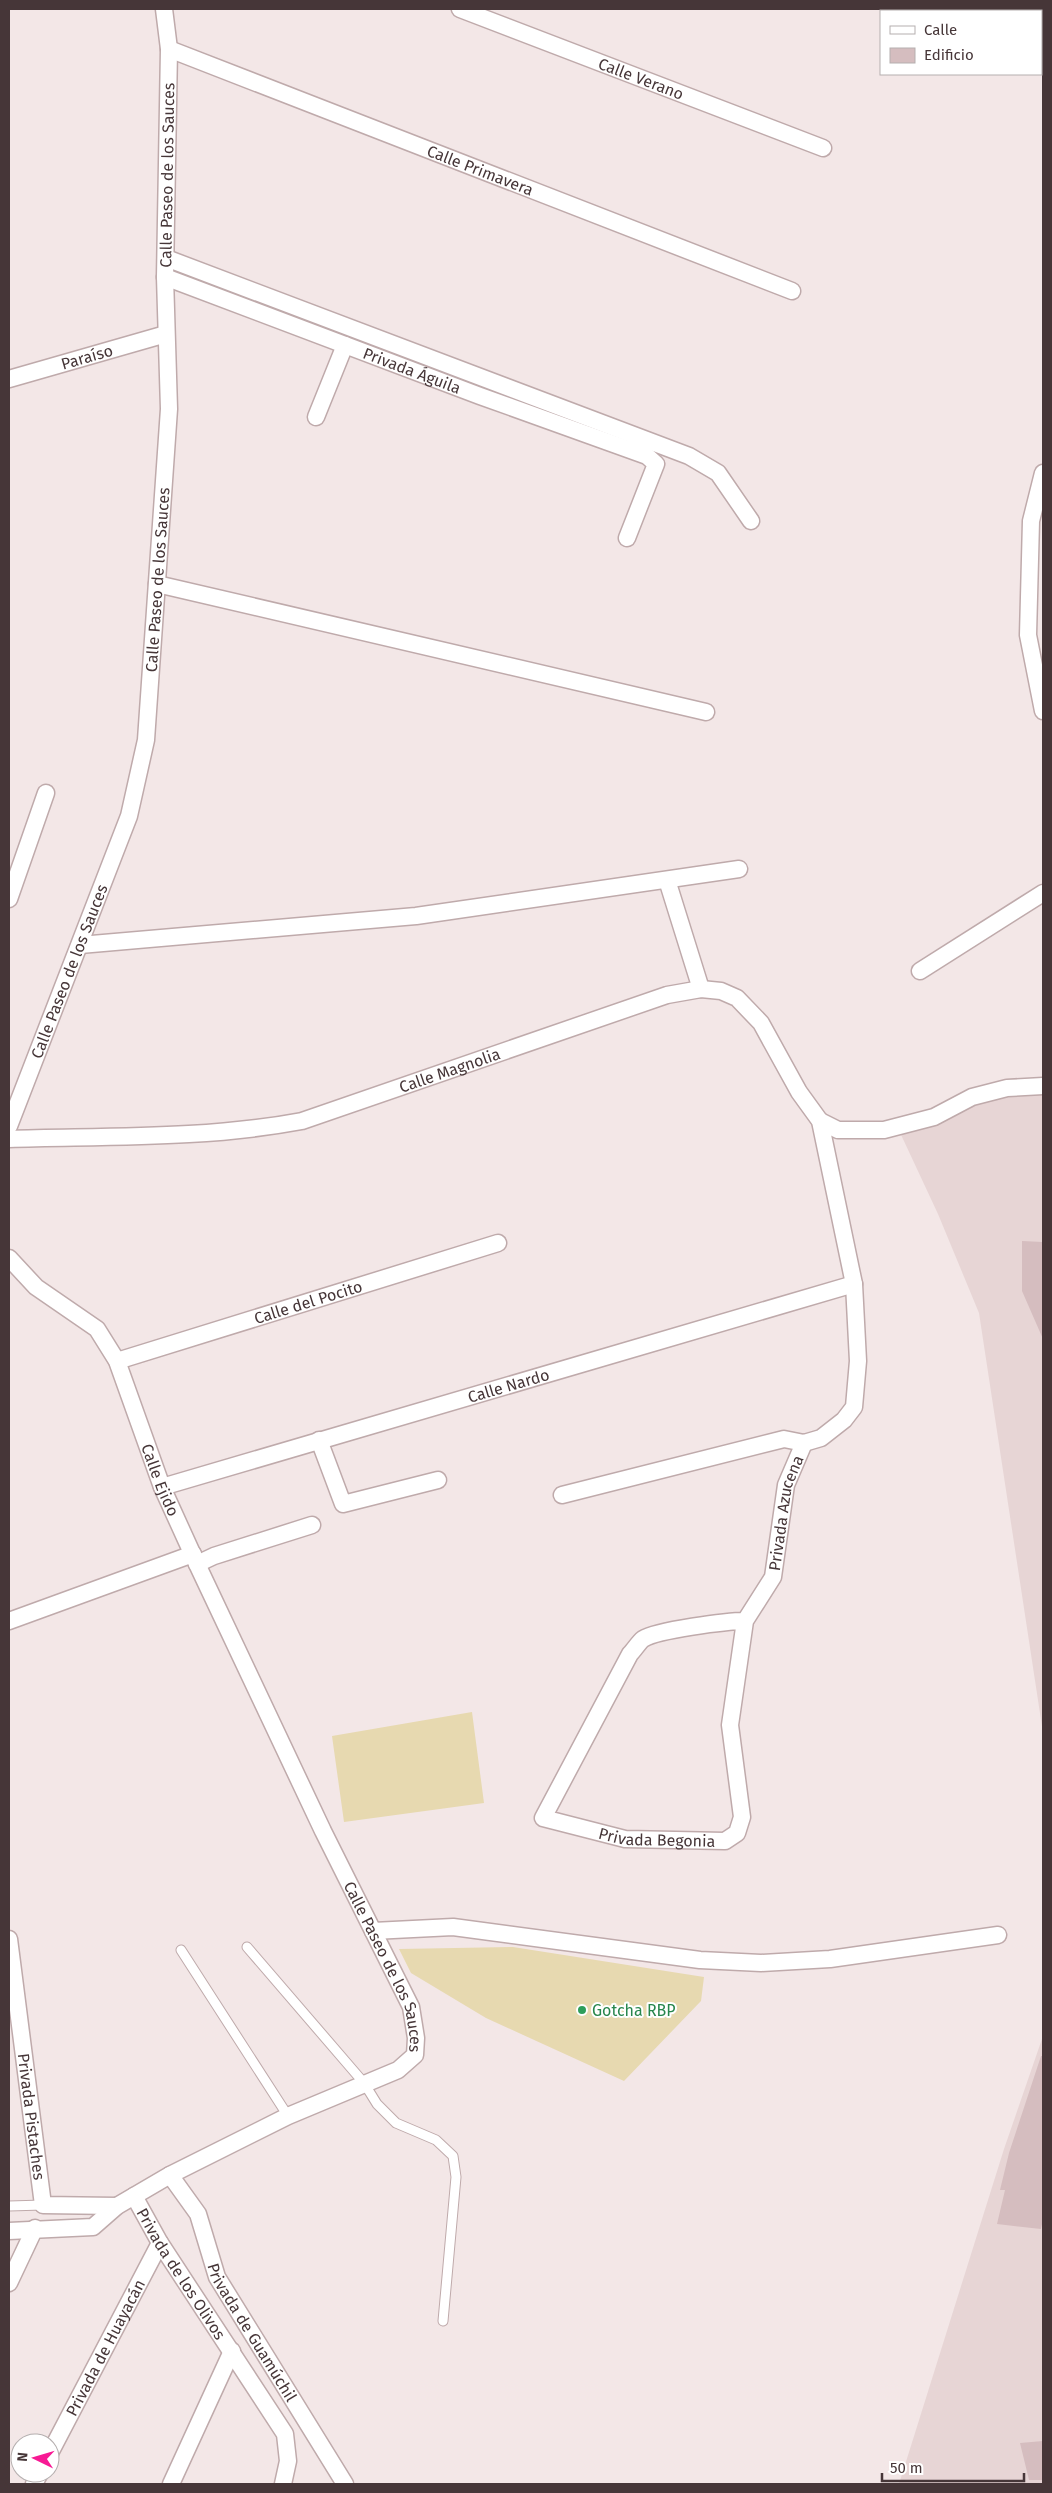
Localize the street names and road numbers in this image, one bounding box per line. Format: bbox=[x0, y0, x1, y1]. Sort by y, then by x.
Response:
street label: Calle Verano bbox=[596, 53, 687, 103]
street label: Calle Paseo de los Sauces bbox=[156, 82, 178, 268]
street label: Calle Primavera bbox=[424, 141, 536, 199]
street label: Paraíso bbox=[59, 340, 115, 373]
street label: Privada Águila bbox=[360, 343, 464, 397]
street label: Calle Paseo de los Sauces bbox=[141, 487, 173, 673]
street label: Calle Paseo de los Sauces bbox=[27, 881, 111, 1061]
street label: Calle Magnolia bbox=[397, 1044, 503, 1096]
street label: Calle del Pocito bbox=[252, 1276, 364, 1328]
street label: Calle Nardo bbox=[465, 1364, 551, 1406]
street label: Calle Ejido bbox=[138, 1441, 183, 1519]
street label: Privada Azucena bbox=[765, 1452, 807, 1572]
street label: Privada Begonia bbox=[597, 1823, 716, 1850]
street label: Calle Paseo de los Sauces bbox=[340, 1878, 426, 2053]
street label: Privada Pistaches bbox=[14, 2052, 49, 2181]
street label: Privada de los Olivos bbox=[133, 2205, 230, 2343]
street label: Privada de Guamúchil bbox=[204, 2261, 301, 2405]
street label: Privada de Huayacán bbox=[62, 2276, 149, 2419]

